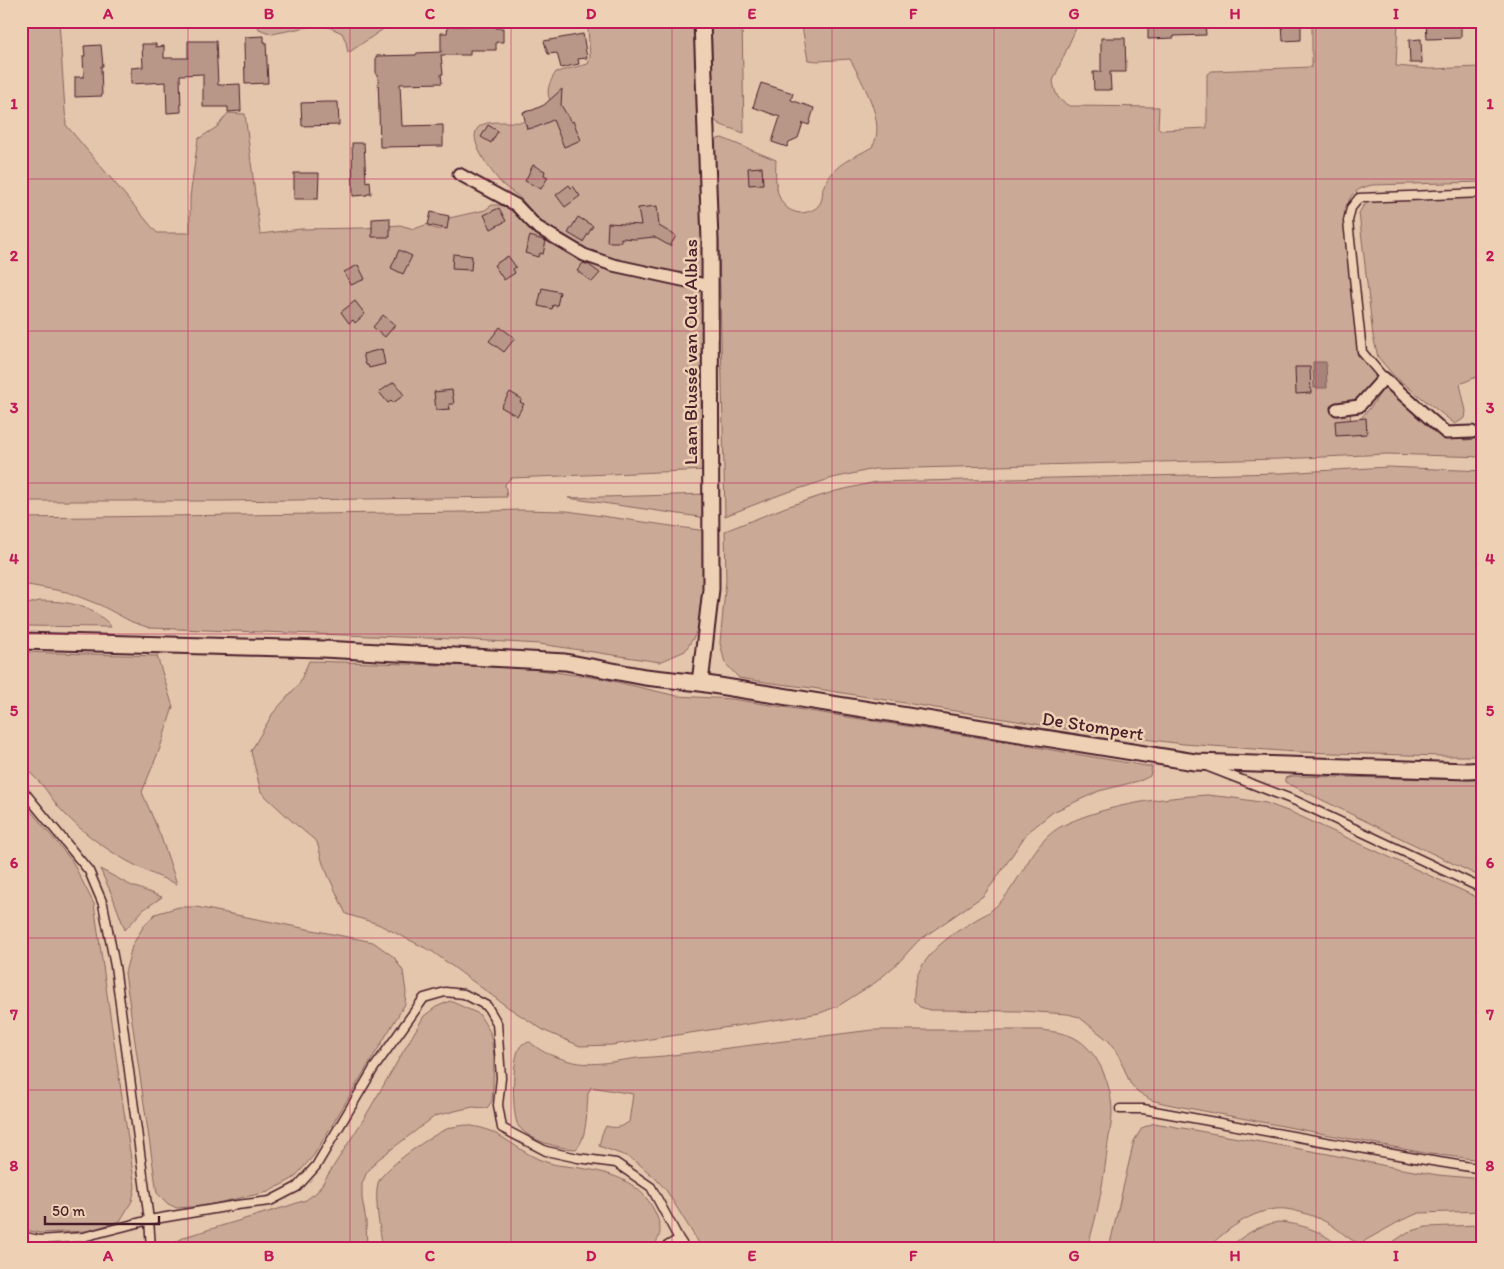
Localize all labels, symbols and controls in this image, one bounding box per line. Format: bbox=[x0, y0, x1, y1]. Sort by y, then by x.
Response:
text: A bbox=[102, 4, 114, 23]
text: B bbox=[264, 4, 275, 23]
text: C bbox=[425, 4, 436, 23]
text: D bbox=[586, 4, 597, 23]
text: E bbox=[748, 4, 757, 23]
text: F bbox=[909, 4, 918, 23]
text: G bbox=[1068, 4, 1080, 23]
text: H bbox=[1229, 4, 1241, 23]
text: I bbox=[1393, 4, 1399, 23]
text: 1 bbox=[10, 94, 18, 113]
text: 1 bbox=[1486, 94, 1494, 113]
street label: Laan Blussé van Oud Alblas bbox=[679, 239, 702, 465]
text: 2 bbox=[10, 246, 19, 265]
text: 2 bbox=[1486, 246, 1495, 265]
text: 3 bbox=[10, 398, 19, 417]
text: 3 bbox=[1486, 398, 1495, 417]
text: 4 bbox=[9, 549, 19, 568]
text: 4 bbox=[1485, 549, 1495, 568]
text: 5 bbox=[10, 701, 19, 720]
text: 5 bbox=[1486, 701, 1495, 720]
street label: De Stompert bbox=[1041, 707, 1145, 745]
text: 6 bbox=[10, 853, 19, 872]
text: 6 bbox=[1486, 853, 1495, 872]
text: 7 bbox=[9, 1005, 18, 1024]
text: 7 bbox=[1485, 1005, 1494, 1024]
text: 8 bbox=[10, 1156, 19, 1175]
text: 8 bbox=[1486, 1156, 1495, 1175]
scale bar bbox=[45, 1194, 159, 1226]
text: 50 m bbox=[52, 1202, 85, 1220]
text: A bbox=[102, 1246, 114, 1265]
text: B bbox=[264, 1246, 275, 1265]
text: C bbox=[425, 1246, 436, 1265]
text: D bbox=[586, 1246, 597, 1265]
text: E bbox=[748, 1246, 757, 1265]
text: F bbox=[909, 1246, 918, 1265]
text: G bbox=[1068, 1246, 1080, 1265]
text: H bbox=[1229, 1246, 1241, 1265]
text: I bbox=[1393, 1246, 1399, 1265]

